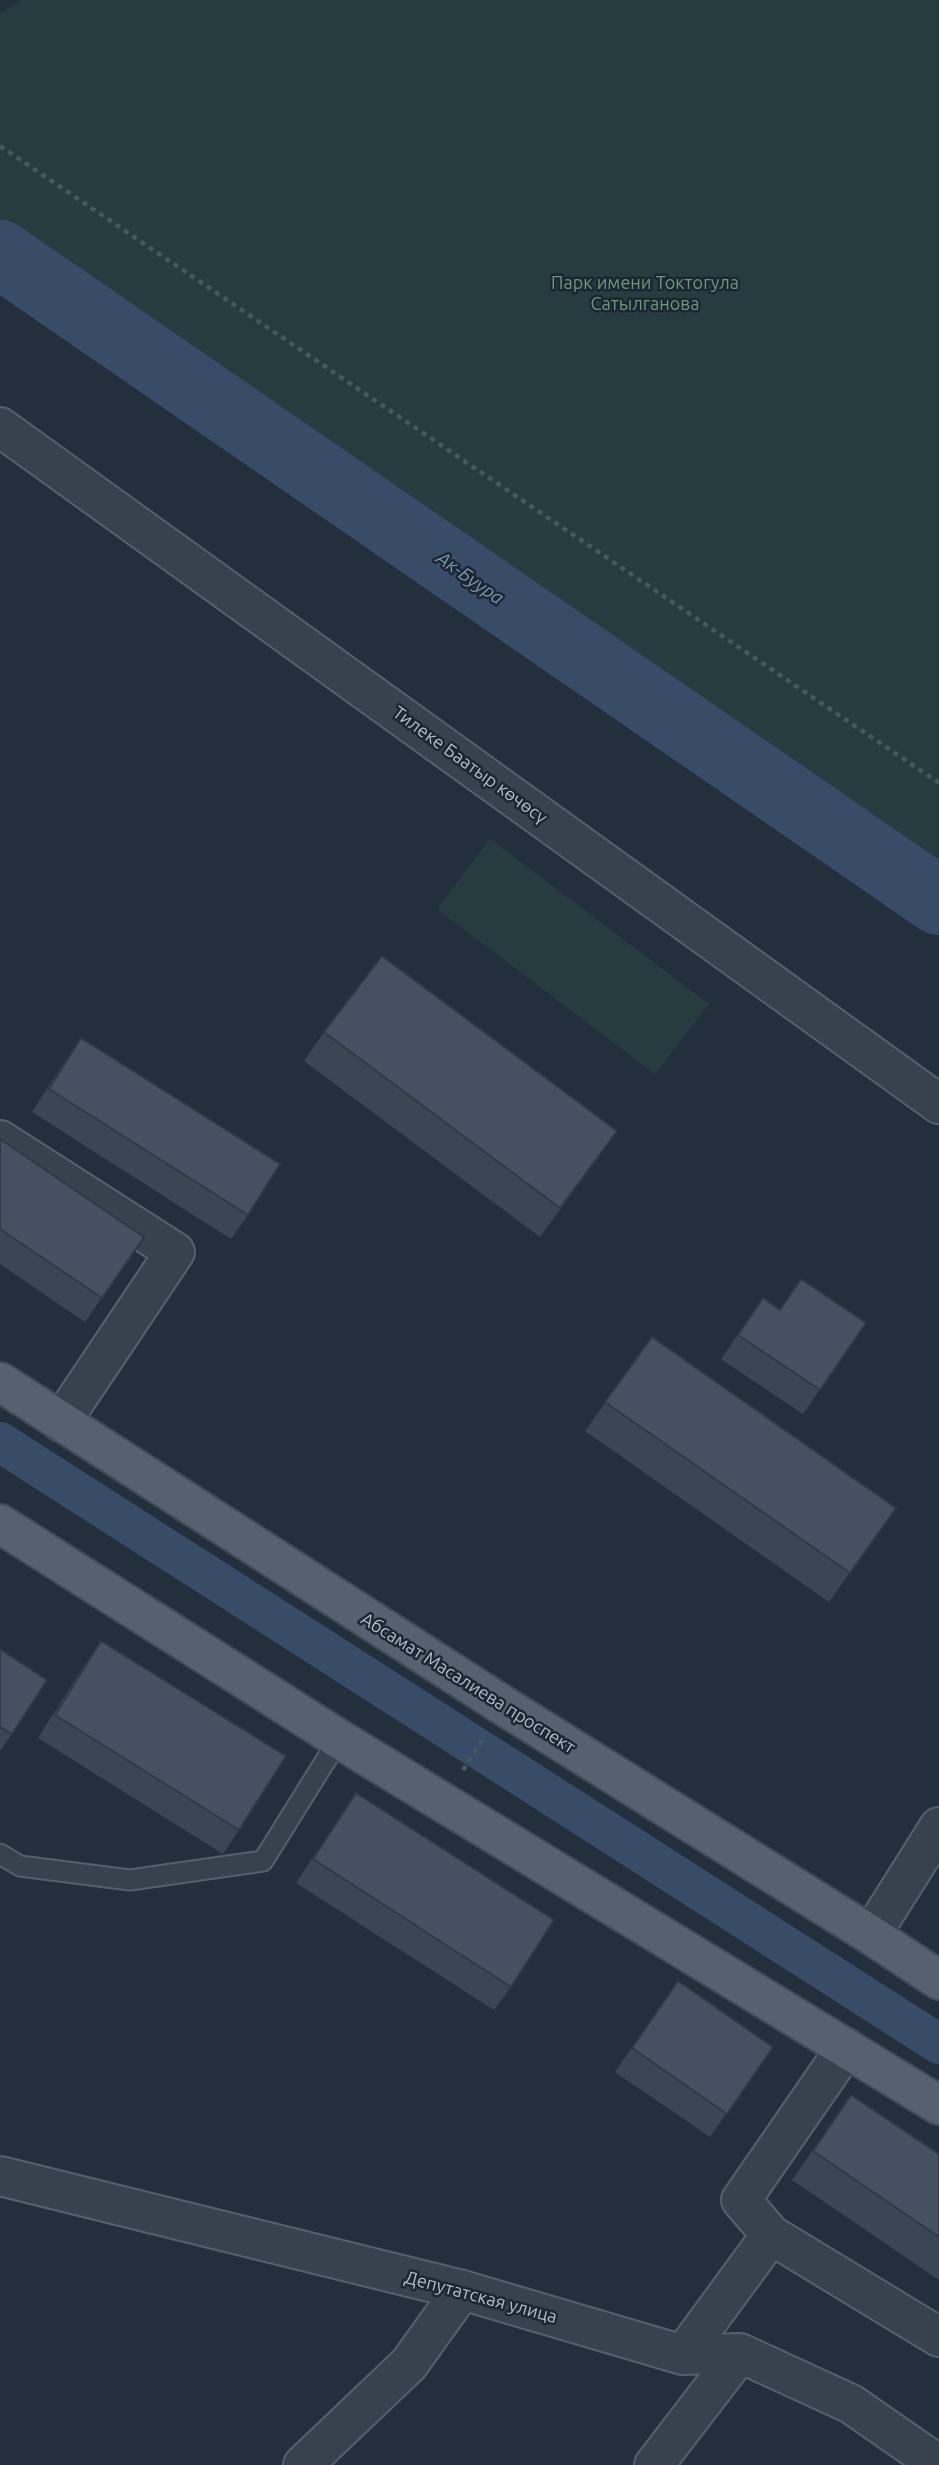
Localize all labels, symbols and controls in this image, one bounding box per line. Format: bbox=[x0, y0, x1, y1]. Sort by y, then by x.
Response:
park label: Парк имени Токтогула Сатылганова bbox=[551, 272, 739, 314]
water label: Ак-Буура bbox=[432, 547, 508, 609]
street label: Тилеке Баатыр көчөсү bbox=[389, 702, 551, 828]
street label: Абсамат Масалиева проспект bbox=[357, 1608, 579, 1758]
street label: Депутатская улица bbox=[402, 2266, 560, 2328]

